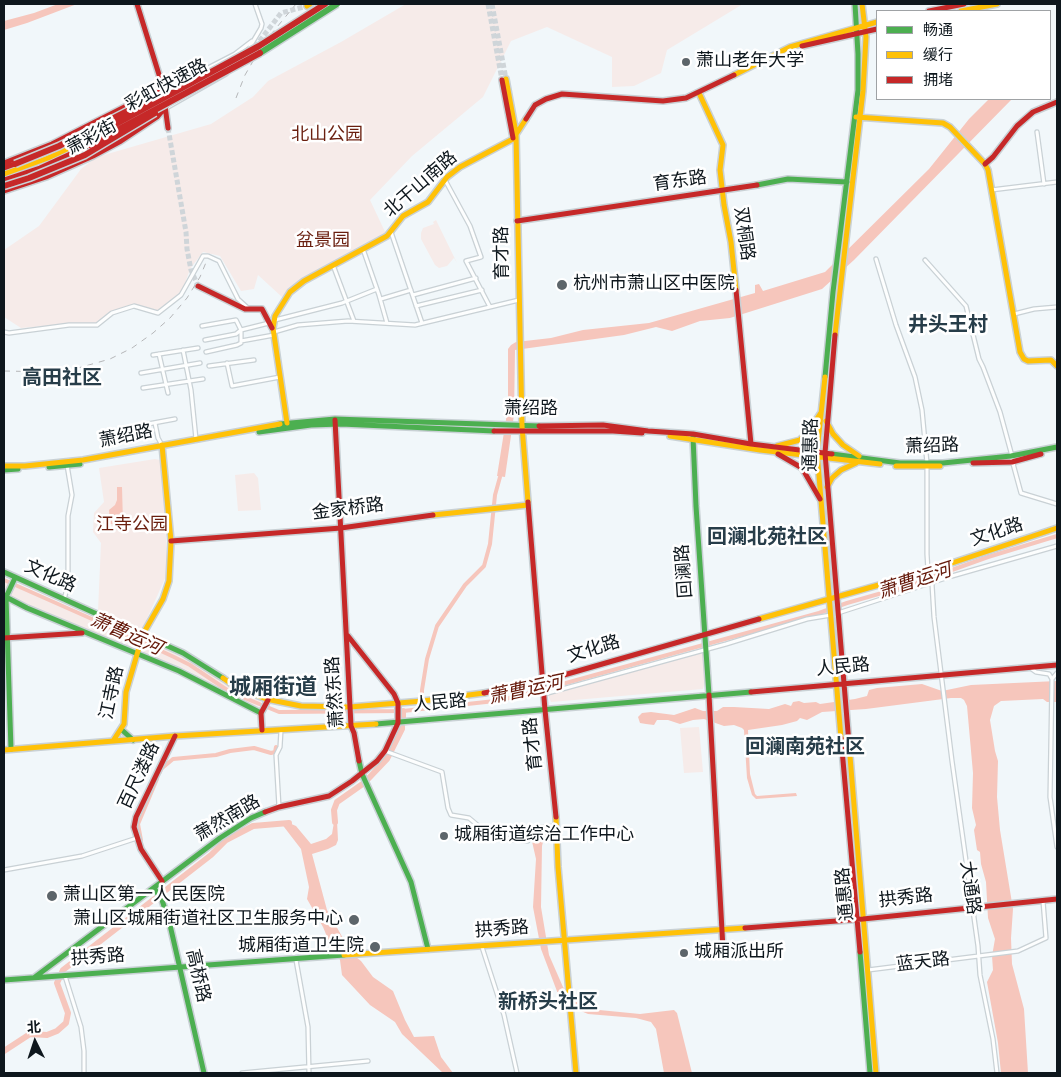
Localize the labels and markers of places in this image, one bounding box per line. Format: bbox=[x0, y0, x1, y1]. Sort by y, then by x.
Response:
place label: 萧山老年大学 bbox=[696, 51, 804, 73]
marker: 萧山老年大学 bbox=[680, 56, 692, 68]
place label: 杭州市萧山区中医院 bbox=[573, 274, 735, 296]
marker: 杭州市萧山区中医院 bbox=[555, 278, 569, 292]
place label: 城厢街道综治工作中心 bbox=[454, 825, 634, 847]
marker: 城厢街道综治工作中心 bbox=[438, 830, 450, 842]
place label: 萧山区第一人民医院 bbox=[63, 885, 225, 907]
marker: 萧山区第一人民医院 bbox=[45, 889, 59, 903]
place label: 萧山区城厢街道社区卫生服务中心 bbox=[73, 909, 343, 931]
marker: 萧山区城厢街道社区卫生服务中心 bbox=[347, 913, 361, 927]
place label: 城厢街道卫生院 bbox=[238, 936, 364, 958]
marker: 城厢街道卫生院 bbox=[368, 940, 382, 954]
place label: 城厢派出所 bbox=[694, 942, 784, 964]
marker: 城厢派出所 bbox=[678, 947, 690, 959]

